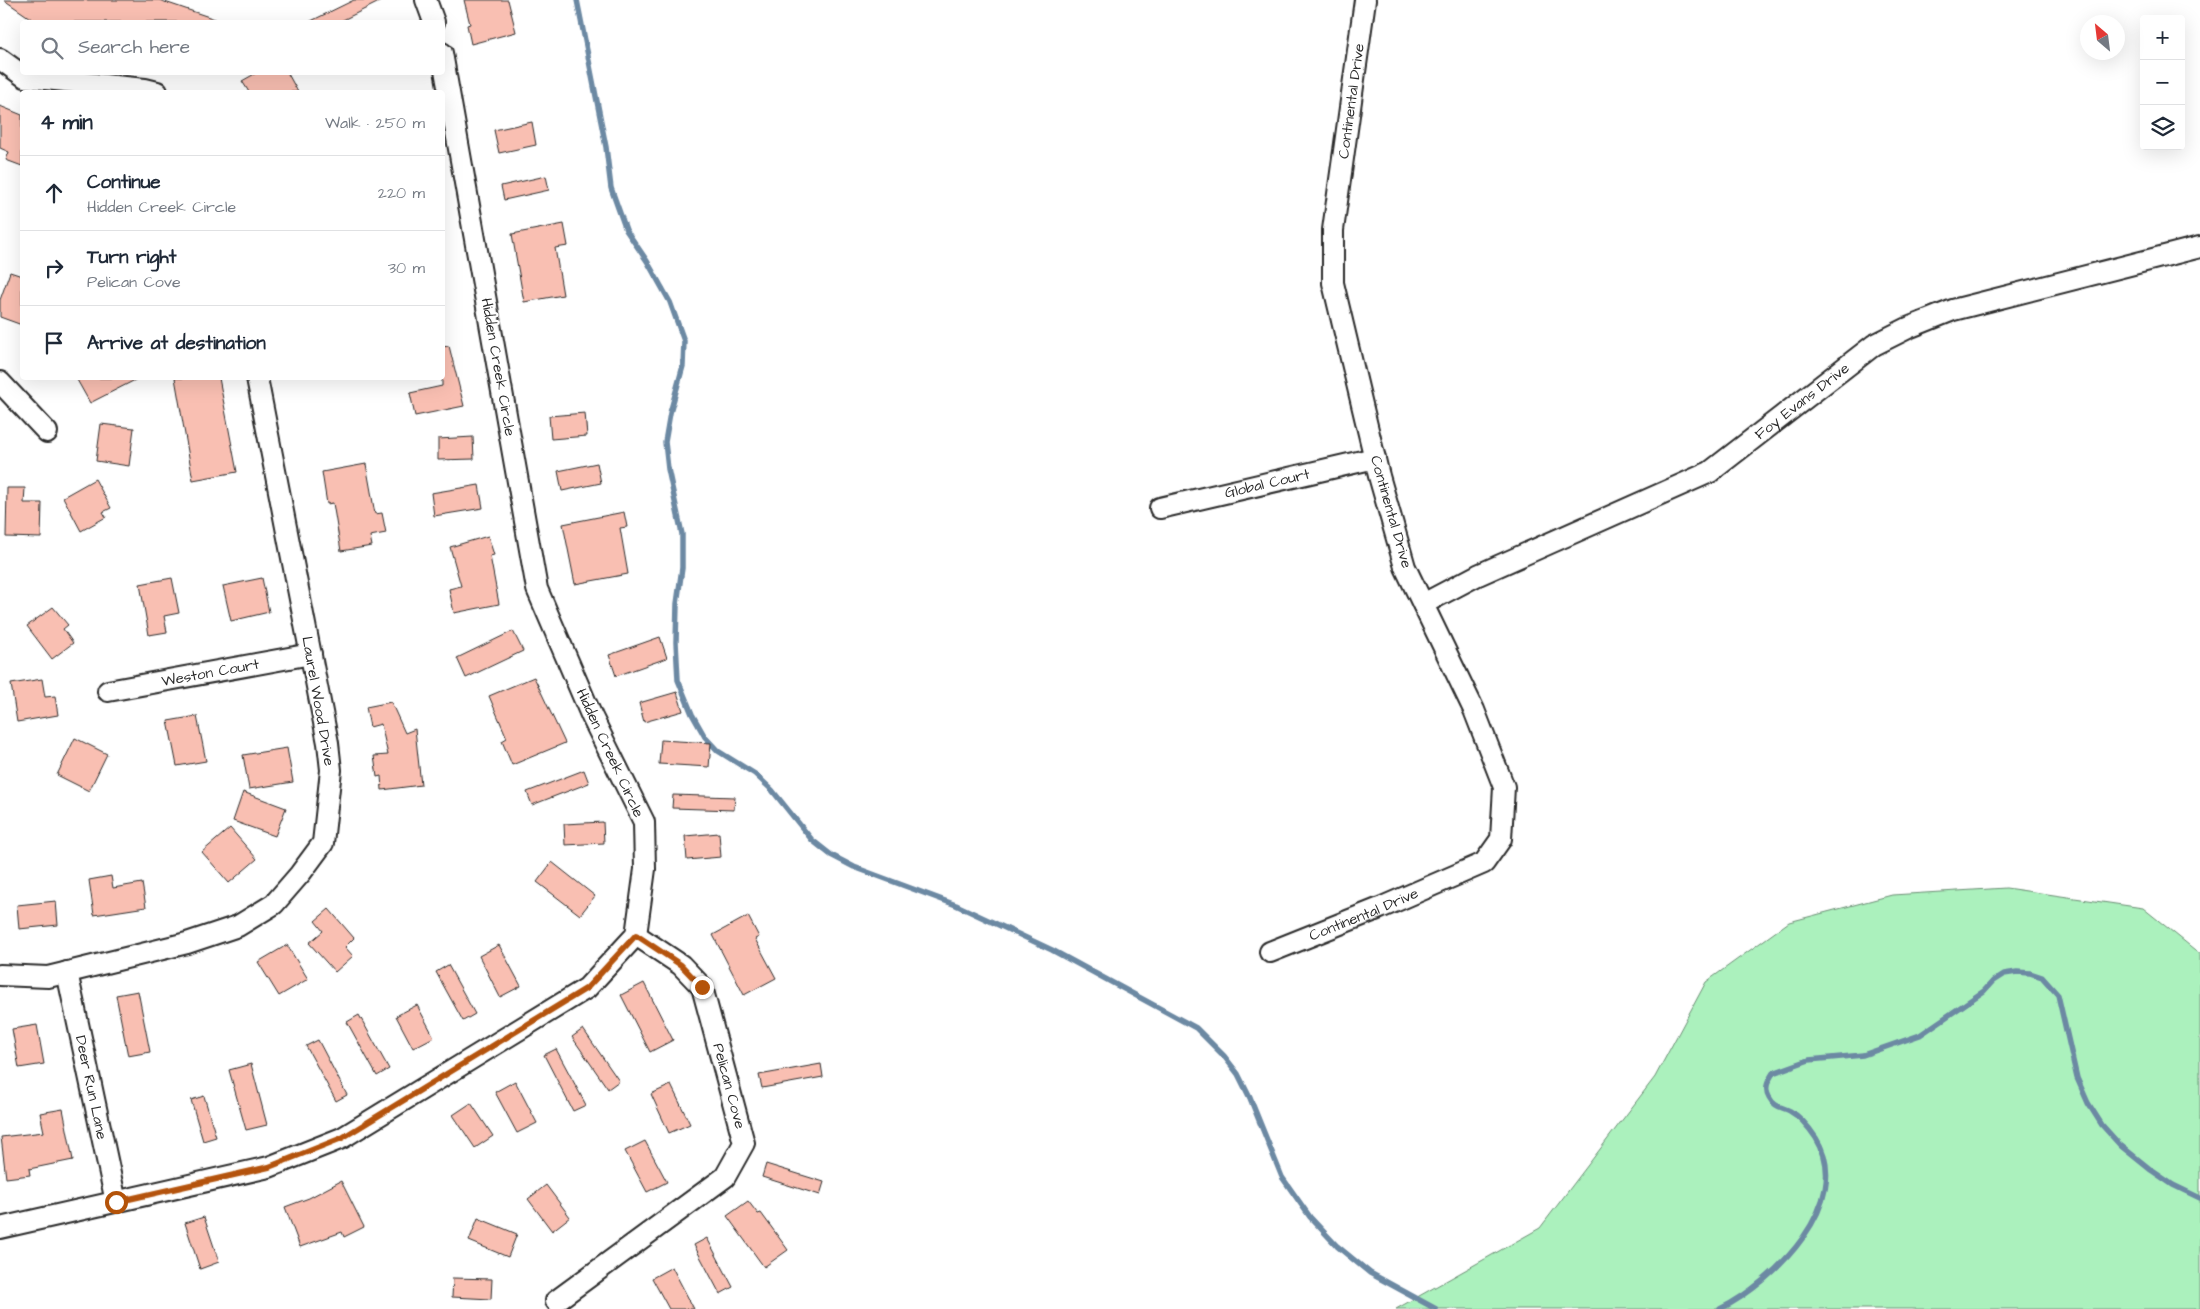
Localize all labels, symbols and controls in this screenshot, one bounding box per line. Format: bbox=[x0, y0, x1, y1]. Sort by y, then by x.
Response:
north arrow bbox=[2080, 15, 2125, 60]
map controls bbox=[2140, 15, 2185, 150]
button: + bbox=[2140, 15, 2185, 60]
search box bbox=[20, 20, 445, 75]
icon: search bbox=[38, 34, 66, 62]
text: Search here bbox=[78, 34, 190, 61]
street label: Continental Drive bbox=[1333, 42, 1369, 160]
button: − bbox=[2140, 60, 2185, 105]
button: layers bbox=[2140, 105, 2185, 150]
text: 4 min bbox=[40, 108, 93, 137]
text: Walk · 250 m bbox=[325, 112, 425, 134]
text: Continue bbox=[87, 169, 161, 196]
icon: ahead bbox=[40, 179, 68, 207]
text: 220 m bbox=[378, 182, 425, 204]
text: Hidden Creek Circle bbox=[87, 196, 236, 218]
text: Turn right bbox=[87, 244, 176, 271]
icon: right bbox=[40, 254, 68, 282]
text: 30 m bbox=[388, 257, 425, 279]
text: Pelican Cove bbox=[87, 271, 181, 293]
street label: Hidden Creek Circle bbox=[476, 296, 520, 438]
icon: arrive bbox=[40, 329, 68, 357]
text: Arrive at destination bbox=[87, 330, 266, 357]
street label: Foy Evans Drive bbox=[1750, 358, 1853, 444]
street label: Continental Drive bbox=[1365, 453, 1417, 571]
street label: Global Court bbox=[1223, 463, 1312, 503]
street label: Laurel Wood Drive bbox=[296, 635, 340, 767]
street label: Weston Court bbox=[160, 653, 261, 692]
street label: Hidden Creek Circle bbox=[571, 685, 649, 821]
street label: Continental Drive bbox=[1306, 882, 1422, 946]
route end bbox=[691, 976, 714, 999]
street label: Deer Run Lane bbox=[70, 1033, 113, 1141]
street label: Pelican Cove bbox=[707, 1041, 751, 1131]
route start bbox=[105, 1191, 128, 1214]

